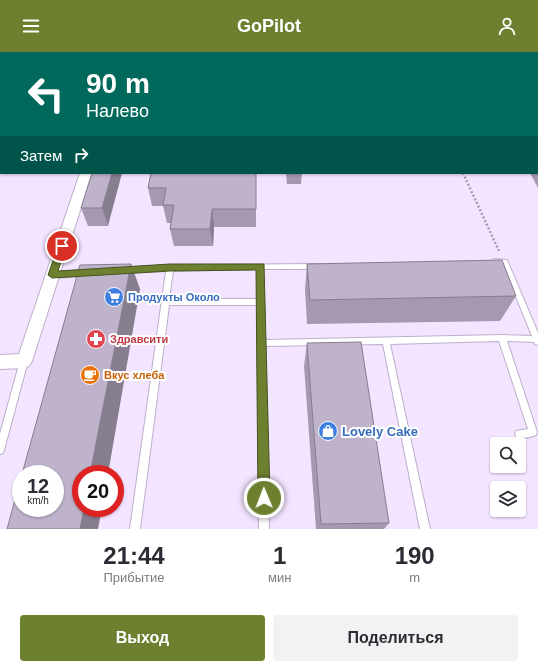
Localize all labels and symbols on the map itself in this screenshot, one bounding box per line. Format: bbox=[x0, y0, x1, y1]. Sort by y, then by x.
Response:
pin bbox=[45, 229, 79, 263]
supermarket icon: Продукты Около bbox=[103, 286, 125, 308]
place label: Продукты Около bbox=[128, 291, 220, 303]
pharmacy icon: Здравсити bbox=[85, 328, 107, 350]
place label: Здравсити bbox=[110, 333, 168, 345]
cafe icon: Вкус хлеба bbox=[79, 364, 101, 386]
place label: Вкус хлеба bbox=[104, 369, 165, 381]
shop icon: Lovely Cake bbox=[317, 420, 339, 442]
place label: Lovely Cake bbox=[342, 424, 418, 439]
speed limit sign: 20 bbox=[72, 465, 124, 517]
position arrow bbox=[243, 477, 285, 519]

